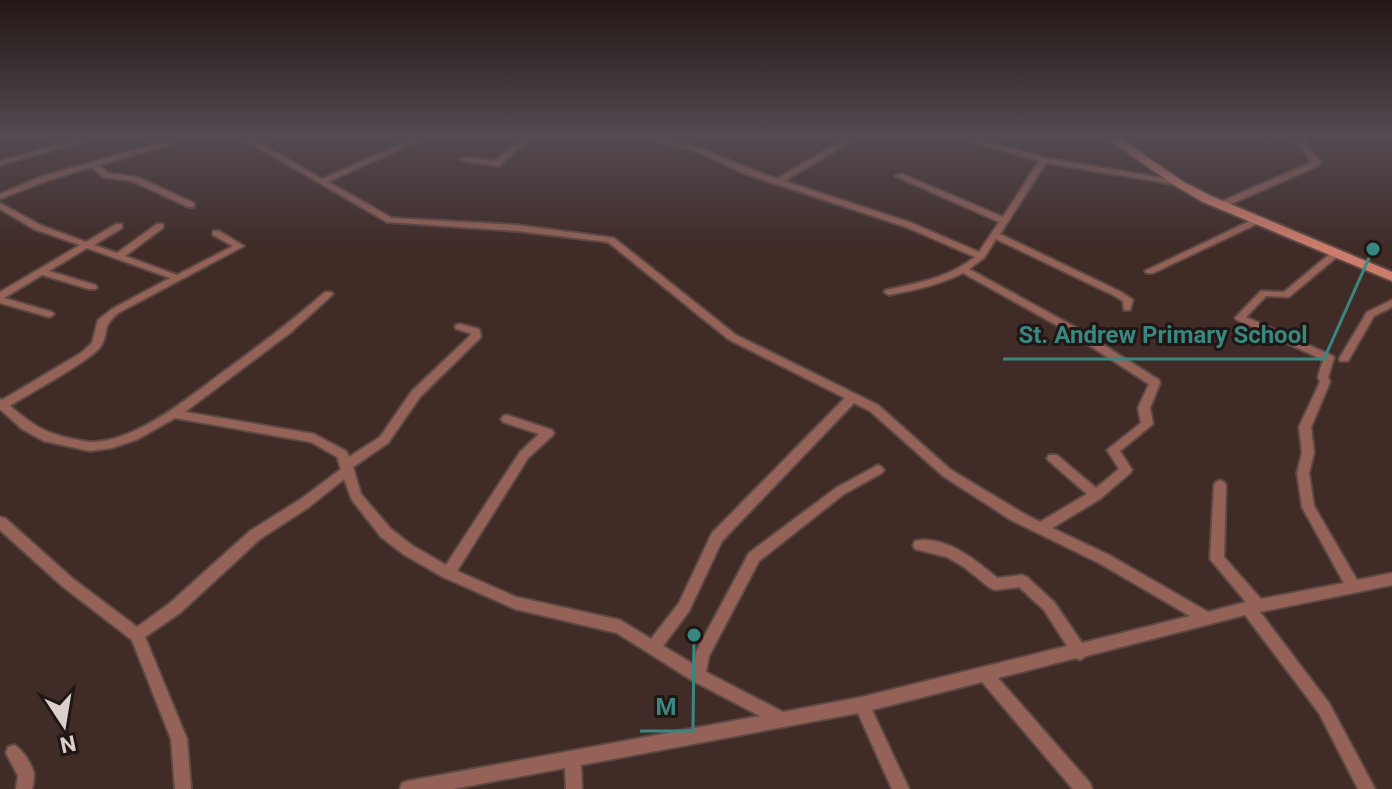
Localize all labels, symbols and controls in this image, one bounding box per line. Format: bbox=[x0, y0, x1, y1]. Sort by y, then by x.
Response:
callout: St. Andrew Primary School bbox=[1003, 311, 1324, 359]
text: St. Andrew Primary School bbox=[1018, 321, 1308, 349]
callout: M bbox=[640, 683, 693, 731]
north arrow bbox=[24, 685, 104, 765]
text: M bbox=[655, 693, 677, 721]
text: N bbox=[58, 730, 78, 758]

